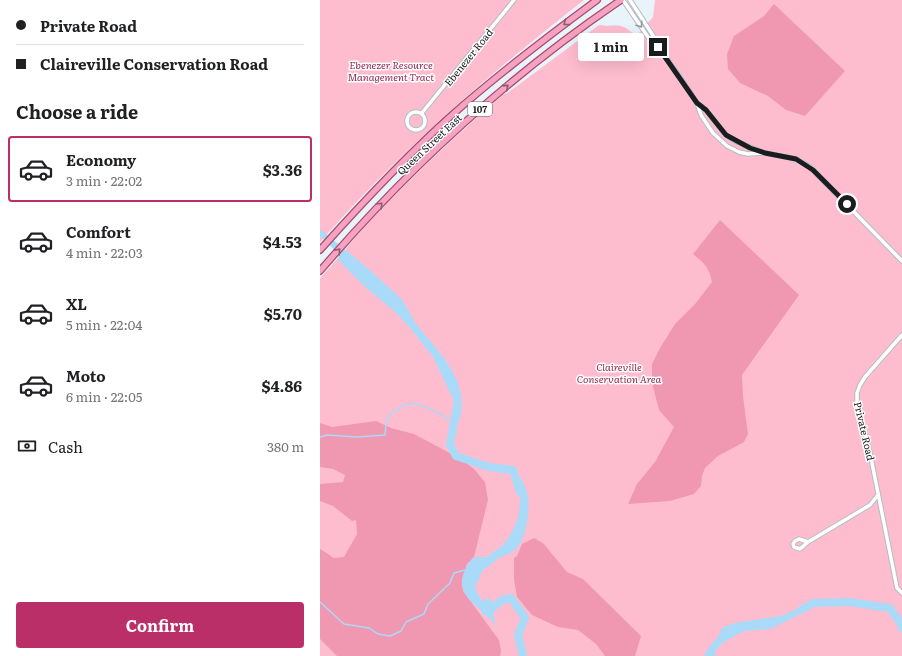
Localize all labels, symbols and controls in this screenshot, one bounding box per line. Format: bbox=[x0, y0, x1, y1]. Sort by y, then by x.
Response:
text: Private Road bbox=[40, 14, 137, 37]
one-way arrow bbox=[563, 18, 570, 25]
one-way arrow bbox=[635, 21, 643, 28]
street label: Ebenezer Road bbox=[440, 25, 496, 89]
callout: 1 min bbox=[578, 33, 644, 61]
text: 1 min bbox=[594, 37, 628, 56]
route end bbox=[649, 38, 667, 56]
text: Claireville Conservation Road bbox=[40, 52, 268, 75]
park label: Ebenezer Resource Management Tract bbox=[348, 57, 434, 84]
one-way arrow bbox=[501, 85, 508, 92]
text: Choose a ride bbox=[16, 98, 138, 125]
road number: 107 bbox=[468, 102, 492, 116]
street label: Queen Street East bbox=[393, 110, 465, 178]
text: Economy bbox=[66, 148, 136, 171]
icon: car bbox=[18, 151, 54, 187]
text: $3.36 bbox=[263, 158, 302, 181]
text: 3 min · 22:02 bbox=[66, 171, 142, 190]
route start bbox=[838, 195, 856, 213]
one-way arrow bbox=[375, 202, 383, 210]
text: Comfort bbox=[66, 220, 131, 243]
icon: car bbox=[18, 223, 54, 259]
text: $4.53 bbox=[263, 230, 302, 253]
text: 4 min · 22:03 bbox=[66, 243, 143, 262]
one-way arrow bbox=[333, 248, 340, 255]
text: XL bbox=[66, 292, 87, 315]
icon: car bbox=[18, 295, 54, 331]
text: $5.70 bbox=[264, 302, 302, 325]
text: 5 min · 22:04 bbox=[66, 315, 142, 334]
park label: Claireville Conservation Area bbox=[577, 359, 661, 386]
text: Moto bbox=[66, 364, 106, 387]
icon: car bbox=[18, 367, 54, 403]
text: $4.86 bbox=[261, 374, 302, 397]
text: 6 min · 22:05 bbox=[66, 387, 142, 406]
street label: Private Road bbox=[851, 400, 879, 462]
icon: cash bbox=[16, 435, 38, 457]
text: Cash bbox=[48, 435, 83, 458]
text: 380 m bbox=[267, 437, 304, 456]
button: Confirm bbox=[16, 602, 304, 648]

